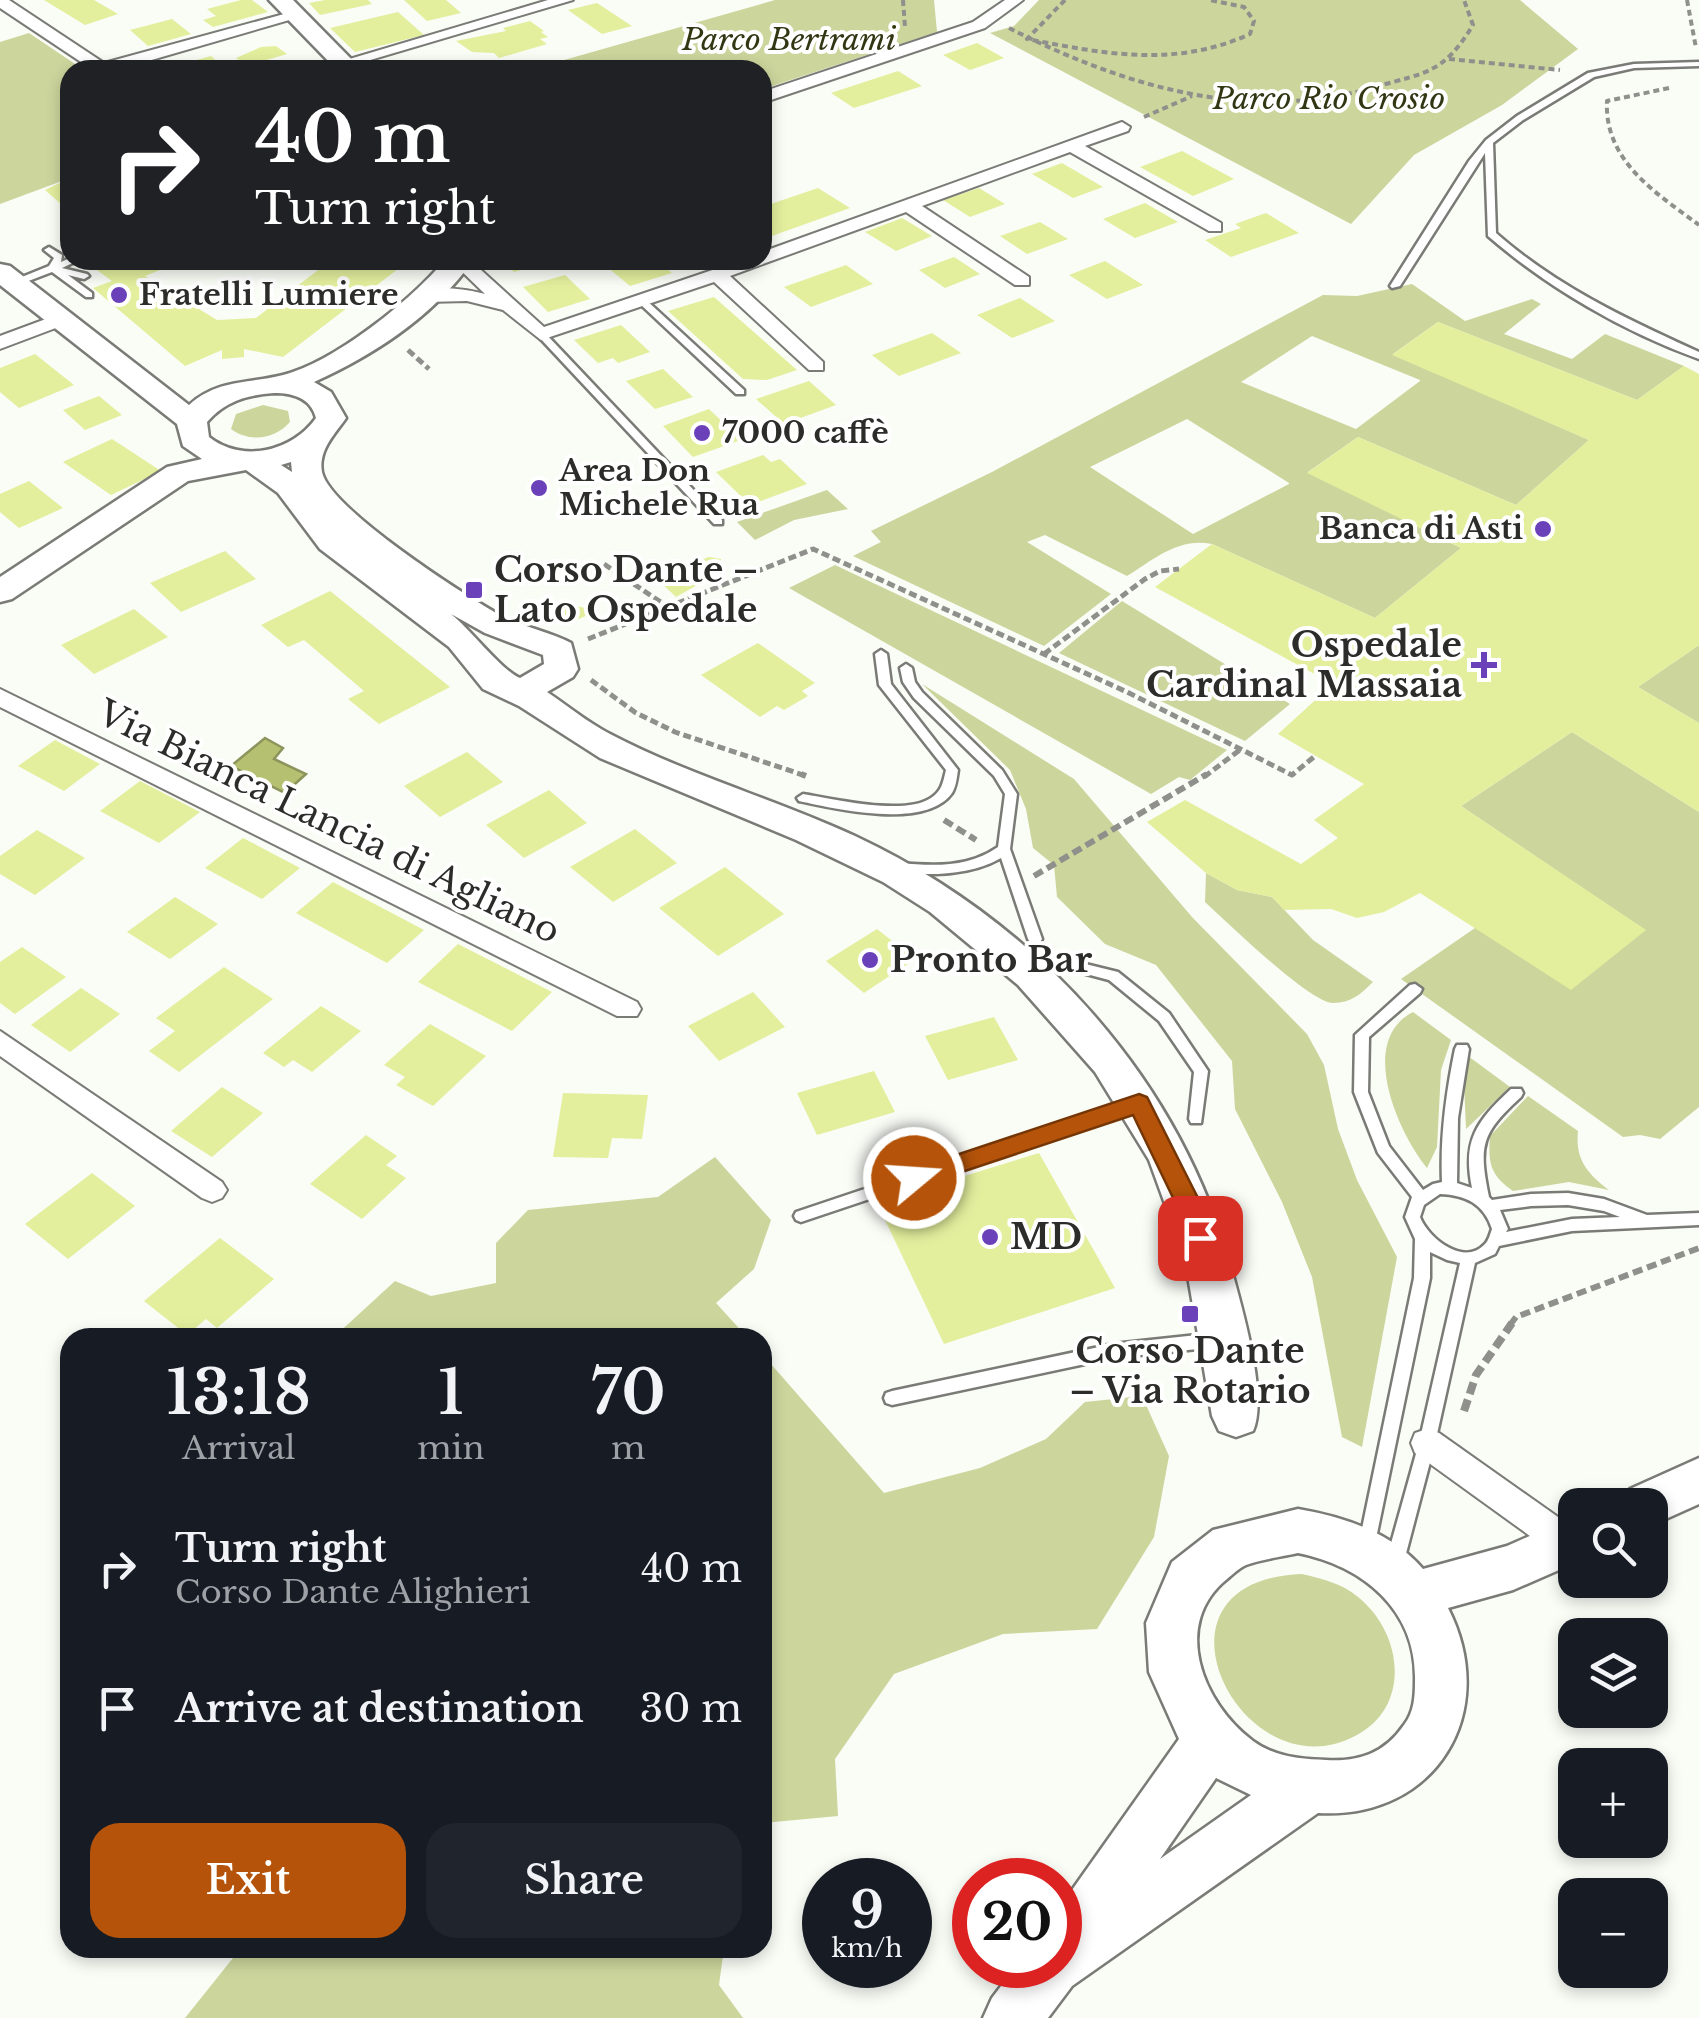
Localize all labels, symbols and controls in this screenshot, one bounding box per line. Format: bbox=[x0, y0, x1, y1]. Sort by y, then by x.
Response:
park label: Parco Bertrami bbox=[681, 21, 897, 58]
park label: Parco Rio Crosio bbox=[1212, 80, 1445, 117]
text: 40 m bbox=[255, 94, 450, 181]
icon: right bbox=[90, 100, 220, 230]
text: Turn right bbox=[255, 180, 496, 236]
place label: Fratelli Lumiere bbox=[139, 276, 399, 313]
marker: Fratelli Lumiere bbox=[108, 284, 130, 306]
place label: 7000 caffè bbox=[722, 414, 889, 451]
marker: 7000 caffè bbox=[691, 422, 713, 444]
place label: Area Don Michele Rua bbox=[558, 452, 759, 523]
marker: Area Don Michele Rua bbox=[528, 477, 550, 499]
place label: Banca di Asti bbox=[1319, 510, 1523, 547]
marker: Banca di Asti bbox=[1532, 518, 1554, 540]
place label: Corso Dante – Lato Ospedale bbox=[494, 548, 758, 631]
marker: Corso Dante – Lato Ospedale bbox=[463, 579, 485, 601]
place label: Ospedale Cardinal Massaia bbox=[1146, 623, 1462, 706]
marker: Ospedale Cardinal Massaia bbox=[1471, 652, 1497, 678]
street label: Via Bianca Lancia di Agliano bbox=[90, 690, 567, 952]
place label: Pronto Bar bbox=[890, 938, 1093, 981]
marker: Pronto Bar bbox=[859, 949, 881, 971]
position arrow bbox=[862, 1126, 966, 1230]
pin bbox=[1158, 1196, 1243, 1281]
icon: arrive bbox=[1173, 1211, 1228, 1266]
place label: MD bbox=[1010, 1215, 1082, 1258]
marker: MD bbox=[979, 1226, 1001, 1248]
marker: Corso Dante – Via Rotario bbox=[1179, 1303, 1201, 1325]
place label: Corso Dante – Via Rotario bbox=[1069, 1329, 1311, 1412]
text: 13:18 bbox=[166, 1356, 311, 1430]
text: 1 bbox=[438, 1356, 464, 1430]
text: 70 bbox=[591, 1356, 666, 1430]
text: Arrival bbox=[182, 1428, 295, 1468]
text: min bbox=[417, 1428, 485, 1468]
text: m bbox=[611, 1428, 645, 1468]
map controls bbox=[1558, 1488, 1668, 1988]
button: search bbox=[1558, 1488, 1668, 1598]
text: Turn right bbox=[175, 1525, 386, 1572]
icon: right bbox=[90, 1541, 145, 1596]
text: 40 m bbox=[641, 1545, 742, 1592]
text: Corso Dante Alighieri bbox=[175, 1572, 530, 1612]
button: layers bbox=[1558, 1618, 1668, 1728]
icon: arrive bbox=[90, 1681, 145, 1736]
text: Arrive at destination bbox=[175, 1685, 584, 1732]
text: 30 m bbox=[640, 1685, 742, 1732]
button: + bbox=[1558, 1748, 1668, 1858]
button: Exit bbox=[90, 1823, 406, 1938]
button: Share bbox=[426, 1823, 742, 1938]
speed limit sign: 20 bbox=[952, 1858, 1082, 1988]
button: − bbox=[1558, 1878, 1668, 1988]
text: 9 bbox=[850, 1879, 884, 1942]
text: km/h bbox=[832, 1933, 902, 1964]

